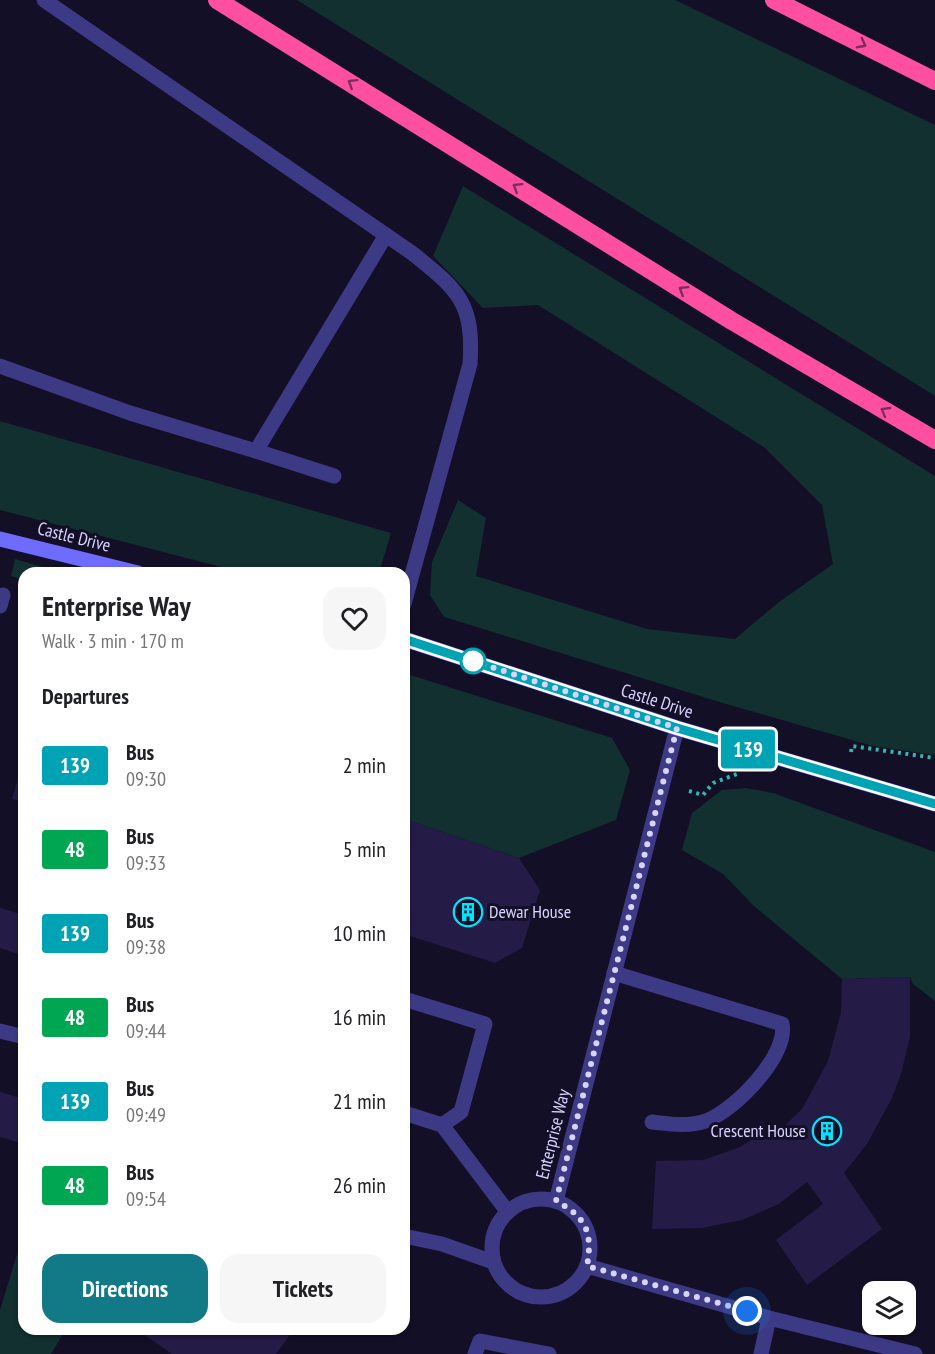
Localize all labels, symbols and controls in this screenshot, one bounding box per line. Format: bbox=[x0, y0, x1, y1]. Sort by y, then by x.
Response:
one-way arrow bbox=[856, 37, 867, 49]
one-way arrow bbox=[348, 79, 358, 91]
one-way arrow bbox=[513, 182, 523, 194]
one-way arrow bbox=[678, 286, 689, 297]
one-way arrow bbox=[881, 406, 891, 418]
street label: Castle Drive bbox=[35, 516, 113, 557]
text: Enterprise Way bbox=[42, 587, 191, 624]
button: heart bbox=[323, 587, 386, 650]
text: Walk · 3 min · 170 m bbox=[42, 628, 184, 654]
unlabelled marker bbox=[460, 648, 486, 674]
street label: Castle Drive bbox=[618, 678, 696, 723]
text: Departures bbox=[42, 682, 129, 710]
line badge: 139 bbox=[714, 730, 783, 768]
text: 139 bbox=[733, 736, 763, 763]
text: Bus bbox=[126, 738, 154, 766]
text: 2 min bbox=[343, 751, 386, 779]
text: 139 bbox=[60, 752, 90, 779]
text: 09:30 bbox=[126, 766, 166, 792]
text: Bus bbox=[126, 822, 154, 850]
text: 5 min bbox=[343, 835, 386, 863]
text: 48 bbox=[65, 836, 85, 863]
text: 09:33 bbox=[126, 850, 166, 876]
building icon: Dewar House bbox=[452, 896, 484, 928]
place label: Dewar House bbox=[489, 900, 571, 923]
text: Bus bbox=[126, 906, 154, 934]
text: 10 min bbox=[333, 919, 386, 947]
text: 139 bbox=[60, 920, 90, 947]
text: 09:38 bbox=[126, 934, 166, 960]
text: Bus bbox=[126, 990, 154, 1018]
text: 16 min bbox=[333, 1003, 386, 1031]
text: 48 bbox=[65, 1004, 85, 1031]
text: 09:44 bbox=[126, 1018, 166, 1044]
text: Bus bbox=[126, 1074, 154, 1102]
street label: Enterprise Way bbox=[530, 1086, 575, 1181]
text: 21 min bbox=[333, 1087, 386, 1115]
text: 139 bbox=[60, 1088, 90, 1115]
text: 09:49 bbox=[126, 1102, 166, 1128]
building icon: Crescent House bbox=[811, 1115, 843, 1147]
place label: Crescent House bbox=[711, 1119, 806, 1142]
text: Bus bbox=[126, 1158, 154, 1186]
text: 26 min bbox=[333, 1171, 386, 1199]
text: 48 bbox=[65, 1172, 85, 1199]
text: 09:54 bbox=[126, 1186, 166, 1212]
button: Directions bbox=[42, 1254, 208, 1323]
button: Tickets bbox=[220, 1254, 386, 1323]
map controls bbox=[862, 1281, 916, 1335]
button: layers bbox=[862, 1281, 916, 1335]
your location bbox=[732, 1296, 762, 1326]

